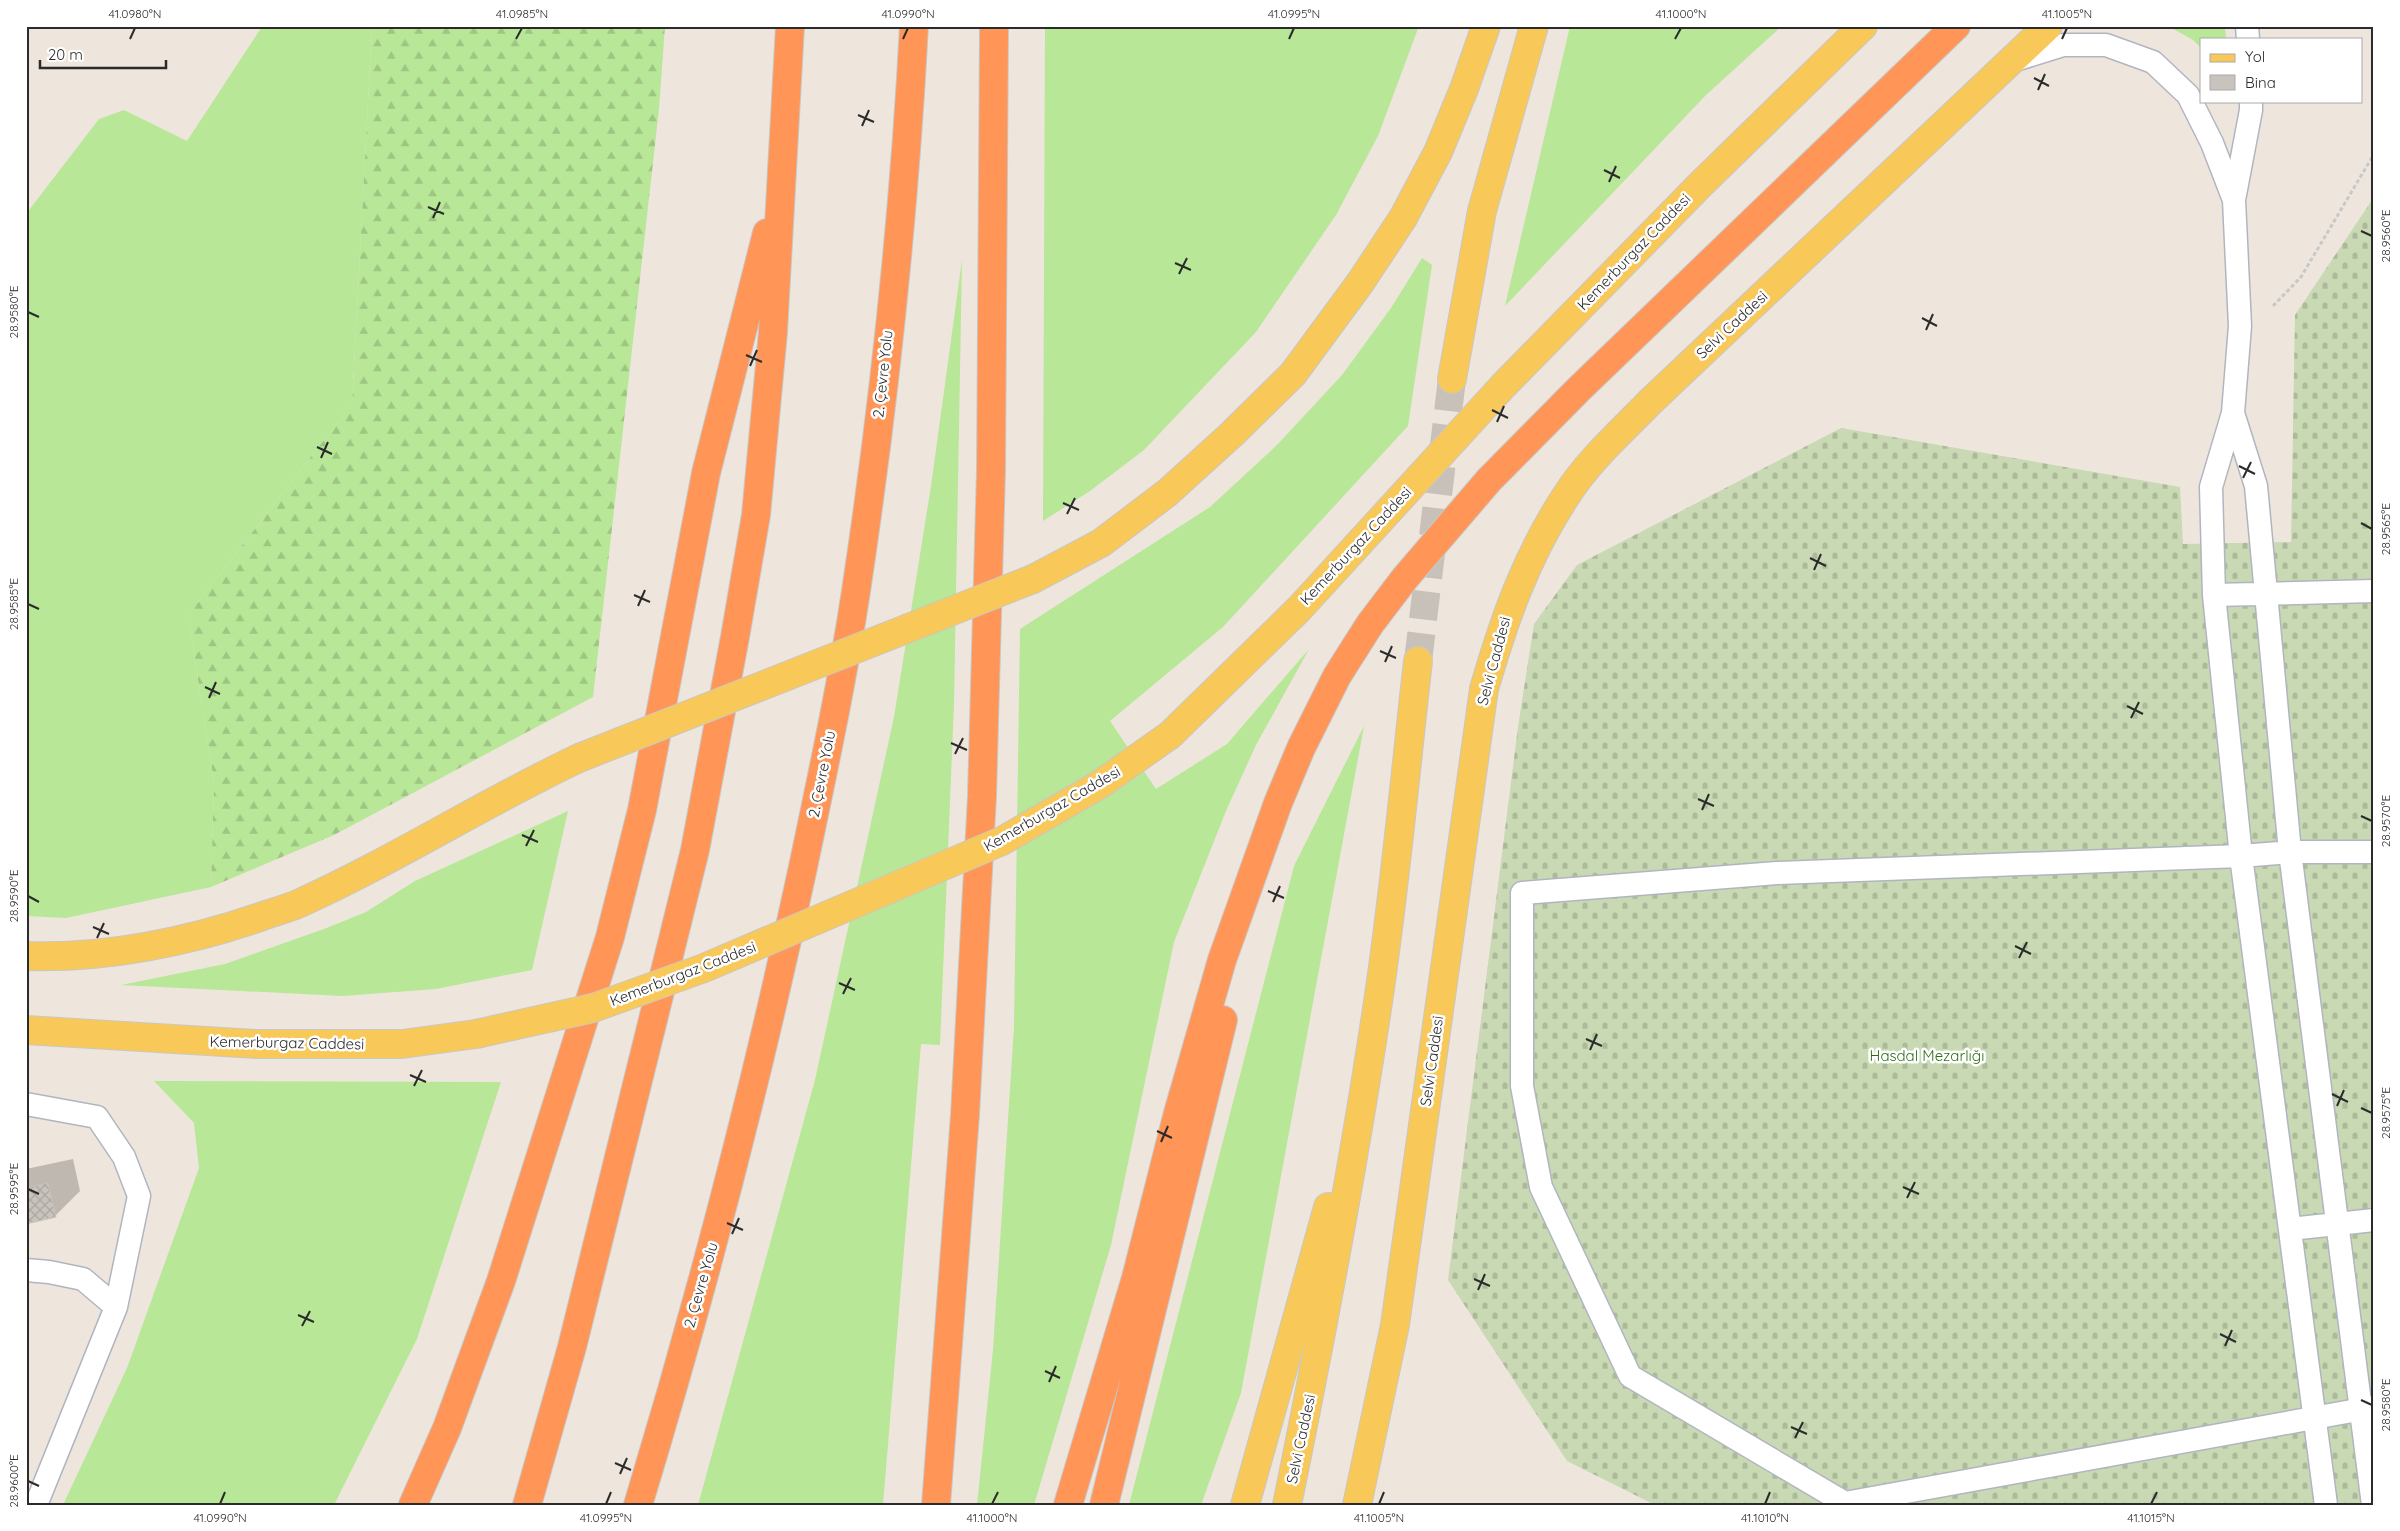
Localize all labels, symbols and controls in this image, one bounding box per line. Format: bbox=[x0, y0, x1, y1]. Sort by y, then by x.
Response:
text: 41.0980°N bbox=[108, 6, 162, 21]
text: 41.0985°N bbox=[496, 6, 548, 21]
text: 41.0990°N bbox=[881, 6, 935, 21]
text: 41.0995°N bbox=[1268, 6, 1320, 21]
text: 41.1000°N bbox=[1656, 6, 1706, 21]
text: 41.1005°N bbox=[2042, 6, 2092, 21]
scale bar bbox=[40, 38, 166, 70]
legend bbox=[2200, 38, 2362, 102]
text: 20 m bbox=[48, 45, 83, 64]
text: Yol bbox=[2245, 47, 2265, 66]
text: Bina bbox=[2245, 73, 2276, 92]
street label: Kemerburgaz Caddesi bbox=[1573, 189, 1694, 314]
text: 28.9560°E bbox=[2378, 209, 2393, 262]
text: 28.9580°E bbox=[6, 285, 21, 338]
street label: Selvi Caddesi bbox=[1692, 287, 1771, 363]
street label: 2. Çevre Yolu bbox=[868, 329, 897, 419]
street label: Kemerburgaz Caddesi bbox=[1296, 483, 1415, 609]
text: 28.9565°E bbox=[2378, 503, 2393, 555]
text: 28.9585°E bbox=[6, 578, 21, 630]
street label: Selvi Caddesi bbox=[1473, 614, 1514, 707]
street label: 2. Çevre Yolu bbox=[804, 729, 839, 819]
street label: Kemerburgaz Caddesi bbox=[980, 762, 1124, 856]
text: 28.9570°E bbox=[2378, 795, 2393, 847]
text: 28.9590°E bbox=[6, 869, 21, 923]
street label: Kemerburgaz Caddesi bbox=[607, 937, 759, 1010]
street label: Selvi Caddesi bbox=[1416, 1015, 1447, 1107]
street label: Kemerburgaz Caddesi bbox=[209, 1032, 365, 1053]
park label: Hasdal Mezarlığı bbox=[1870, 1046, 1984, 1065]
text: 28.9575°E bbox=[2378, 1087, 2393, 1139]
text: 28.9595°E bbox=[6, 1163, 21, 1215]
street label: 2. Çevre Yolu bbox=[679, 1240, 722, 1330]
text: 28.9580°E bbox=[2378, 1378, 2393, 1431]
street label: Selvi Caddesi bbox=[1282, 1392, 1319, 1485]
text: 28.9600°E bbox=[6, 1454, 21, 1508]
text: 41.0990°N bbox=[193, 1510, 247, 1525]
text: 41.0995°N bbox=[580, 1510, 632, 1525]
text: 41.1000°N bbox=[967, 1510, 1017, 1525]
text: 41.1005°N bbox=[1354, 1510, 1404, 1525]
text: 41.1010°N bbox=[1741, 1510, 1789, 1525]
text: 41.1015°N bbox=[2127, 1510, 2175, 1525]

